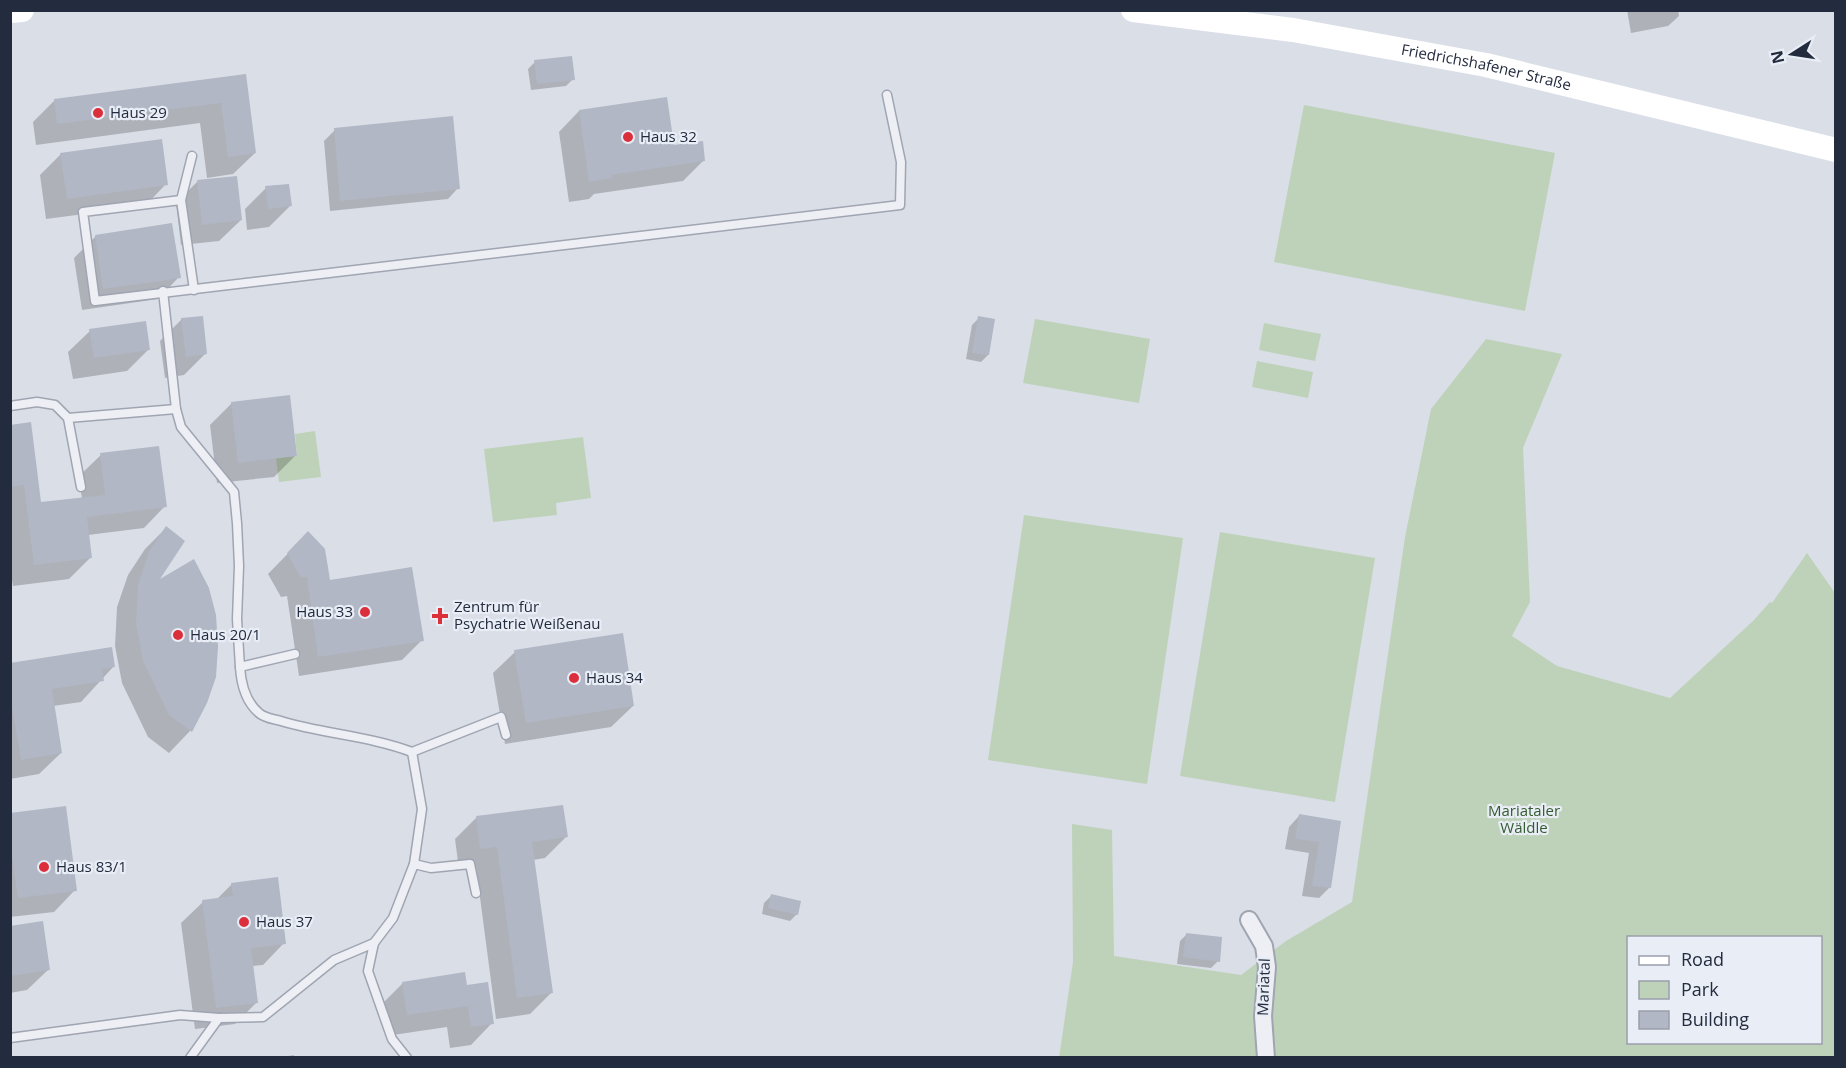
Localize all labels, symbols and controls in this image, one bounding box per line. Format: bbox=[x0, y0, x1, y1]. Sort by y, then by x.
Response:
north arrow bbox=[1762, 24, 1822, 84]
street label: Friedrichshafener Straße bbox=[1400, 39, 1573, 94]
text: N bbox=[1765, 48, 1789, 66]
place label: Haus 29 bbox=[110, 102, 167, 122]
marker: Haus 29 bbox=[91, 106, 105, 120]
place label: Haus 32 bbox=[640, 126, 697, 146]
marker: Haus 32 bbox=[621, 130, 635, 144]
place label: Zentrum für Psychatrie Weißenau bbox=[454, 596, 601, 633]
place label: Haus 33 bbox=[296, 601, 353, 621]
marker: Haus 33 bbox=[358, 605, 372, 619]
marker: Zentrum für Psychatrie Weißenau bbox=[431, 607, 449, 625]
place label: Haus 20/1 bbox=[190, 624, 261, 644]
marker: Haus 20/1 bbox=[171, 628, 185, 642]
place label: Haus 34 bbox=[586, 667, 643, 687]
marker: Haus 34 bbox=[567, 671, 581, 685]
park label: Mariataler Wäldle bbox=[1488, 800, 1560, 837]
place label: Haus 83/1 bbox=[56, 856, 127, 876]
marker: Haus 83/1 bbox=[37, 860, 51, 874]
place label: Haus 37 bbox=[256, 911, 313, 931]
marker: Haus 37 bbox=[237, 915, 251, 929]
legend bbox=[1627, 936, 1822, 1044]
text: Road bbox=[1681, 947, 1724, 971]
street label: Mariatal bbox=[1252, 958, 1274, 1016]
text: Park bbox=[1681, 977, 1719, 1001]
text: Building bbox=[1681, 1007, 1749, 1031]

